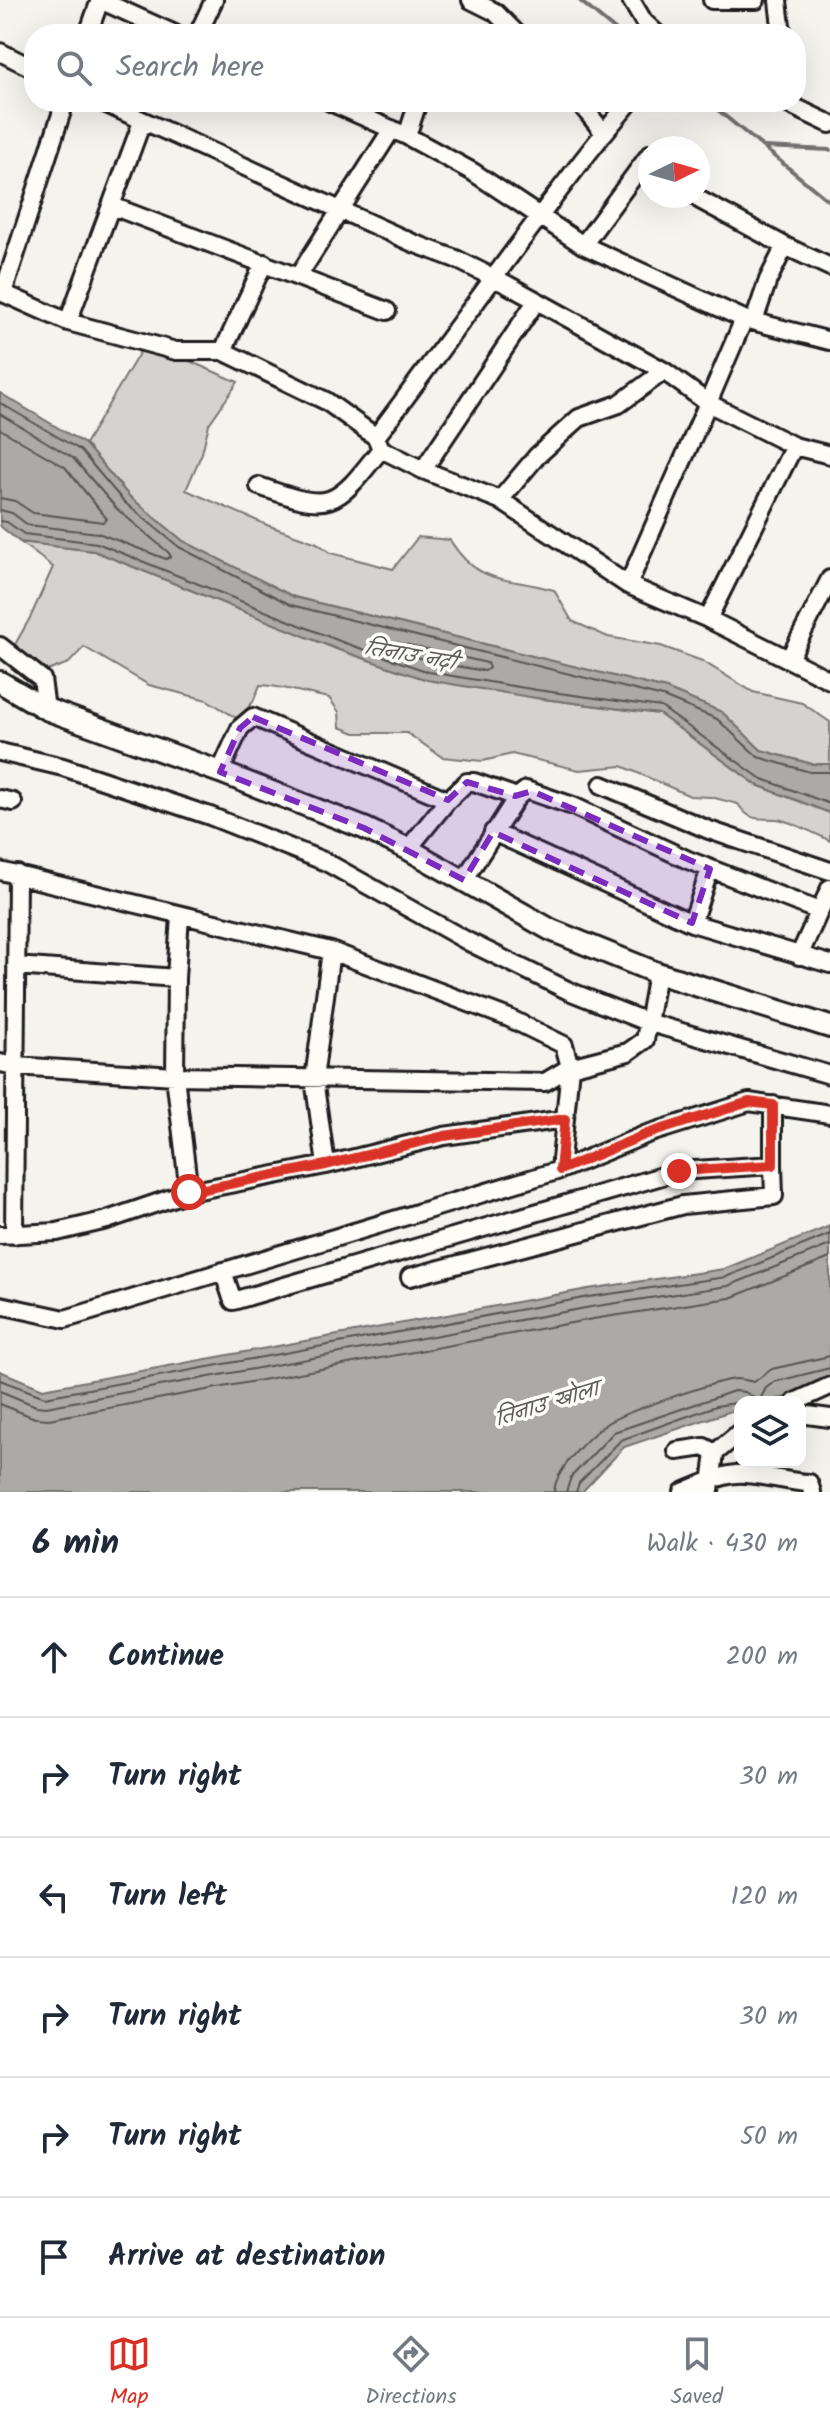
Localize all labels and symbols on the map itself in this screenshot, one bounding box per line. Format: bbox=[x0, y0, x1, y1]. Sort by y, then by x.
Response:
north arrow bbox=[638, 136, 710, 208]
water label: तिनाउ नदी bbox=[361, 631, 466, 683]
route end bbox=[661, 1153, 697, 1189]
route start bbox=[171, 1174, 207, 1210]
water label: तिनाउ खोला bbox=[490, 1371, 610, 1438]

